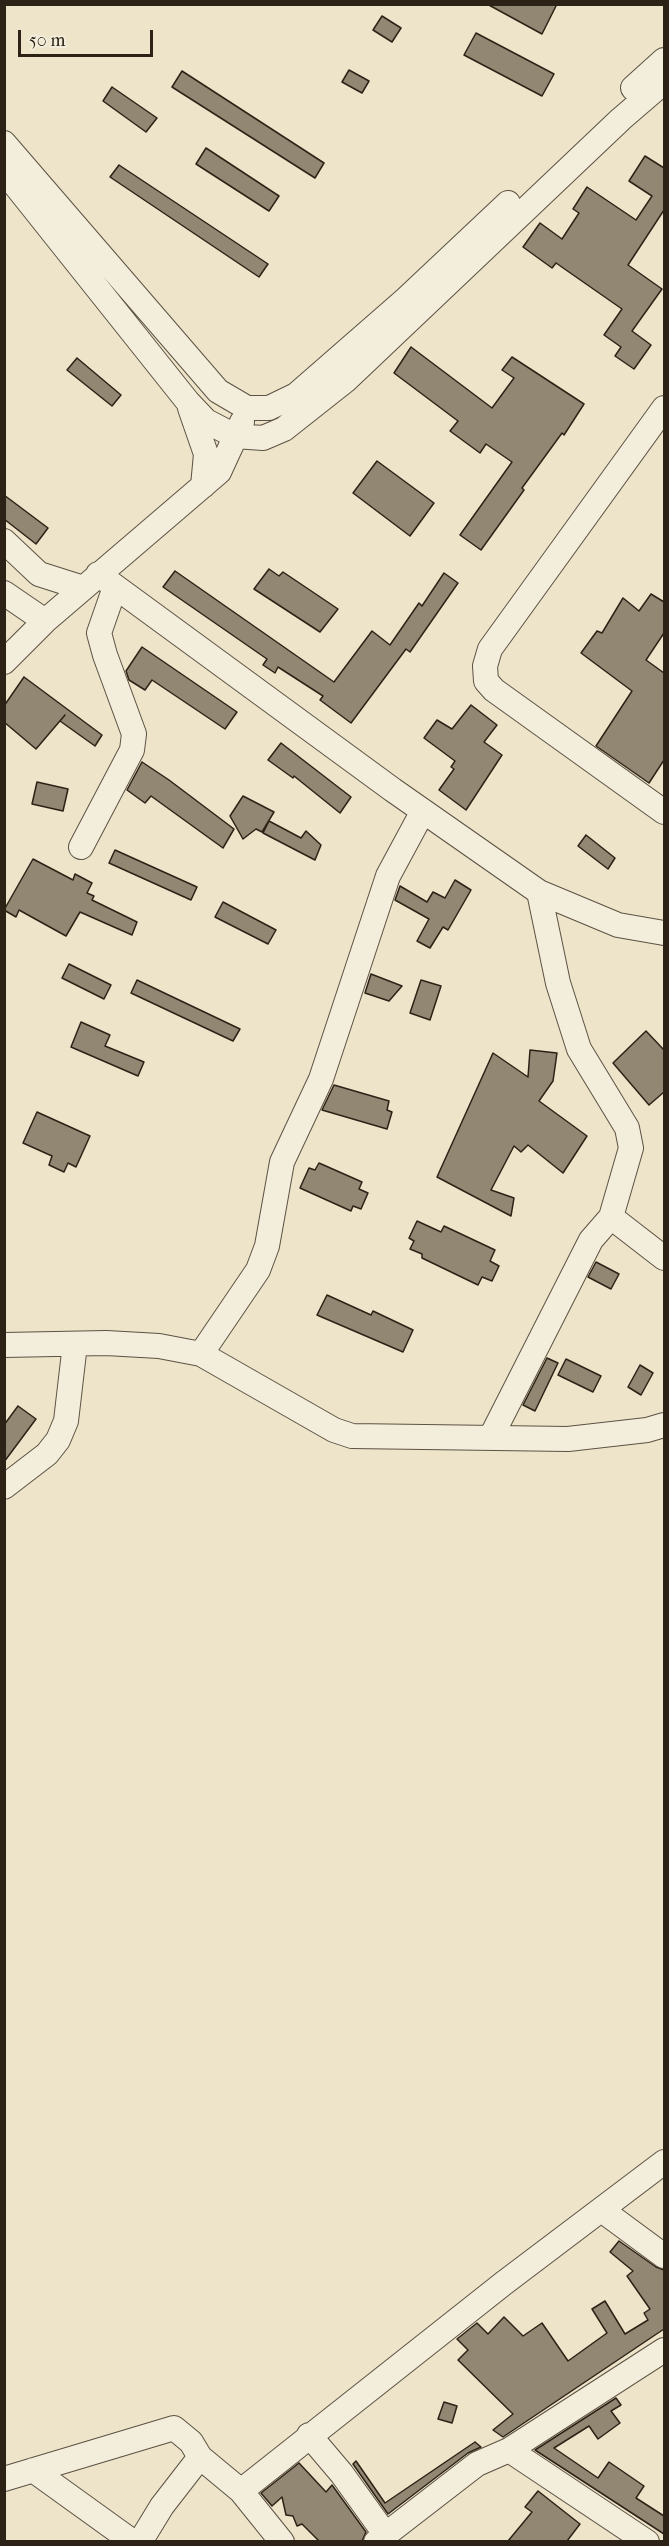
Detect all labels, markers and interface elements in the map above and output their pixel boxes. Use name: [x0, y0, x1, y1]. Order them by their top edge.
scale bar: [21, 18, 156, 56]
text: 50 m: [29, 30, 65, 51]

